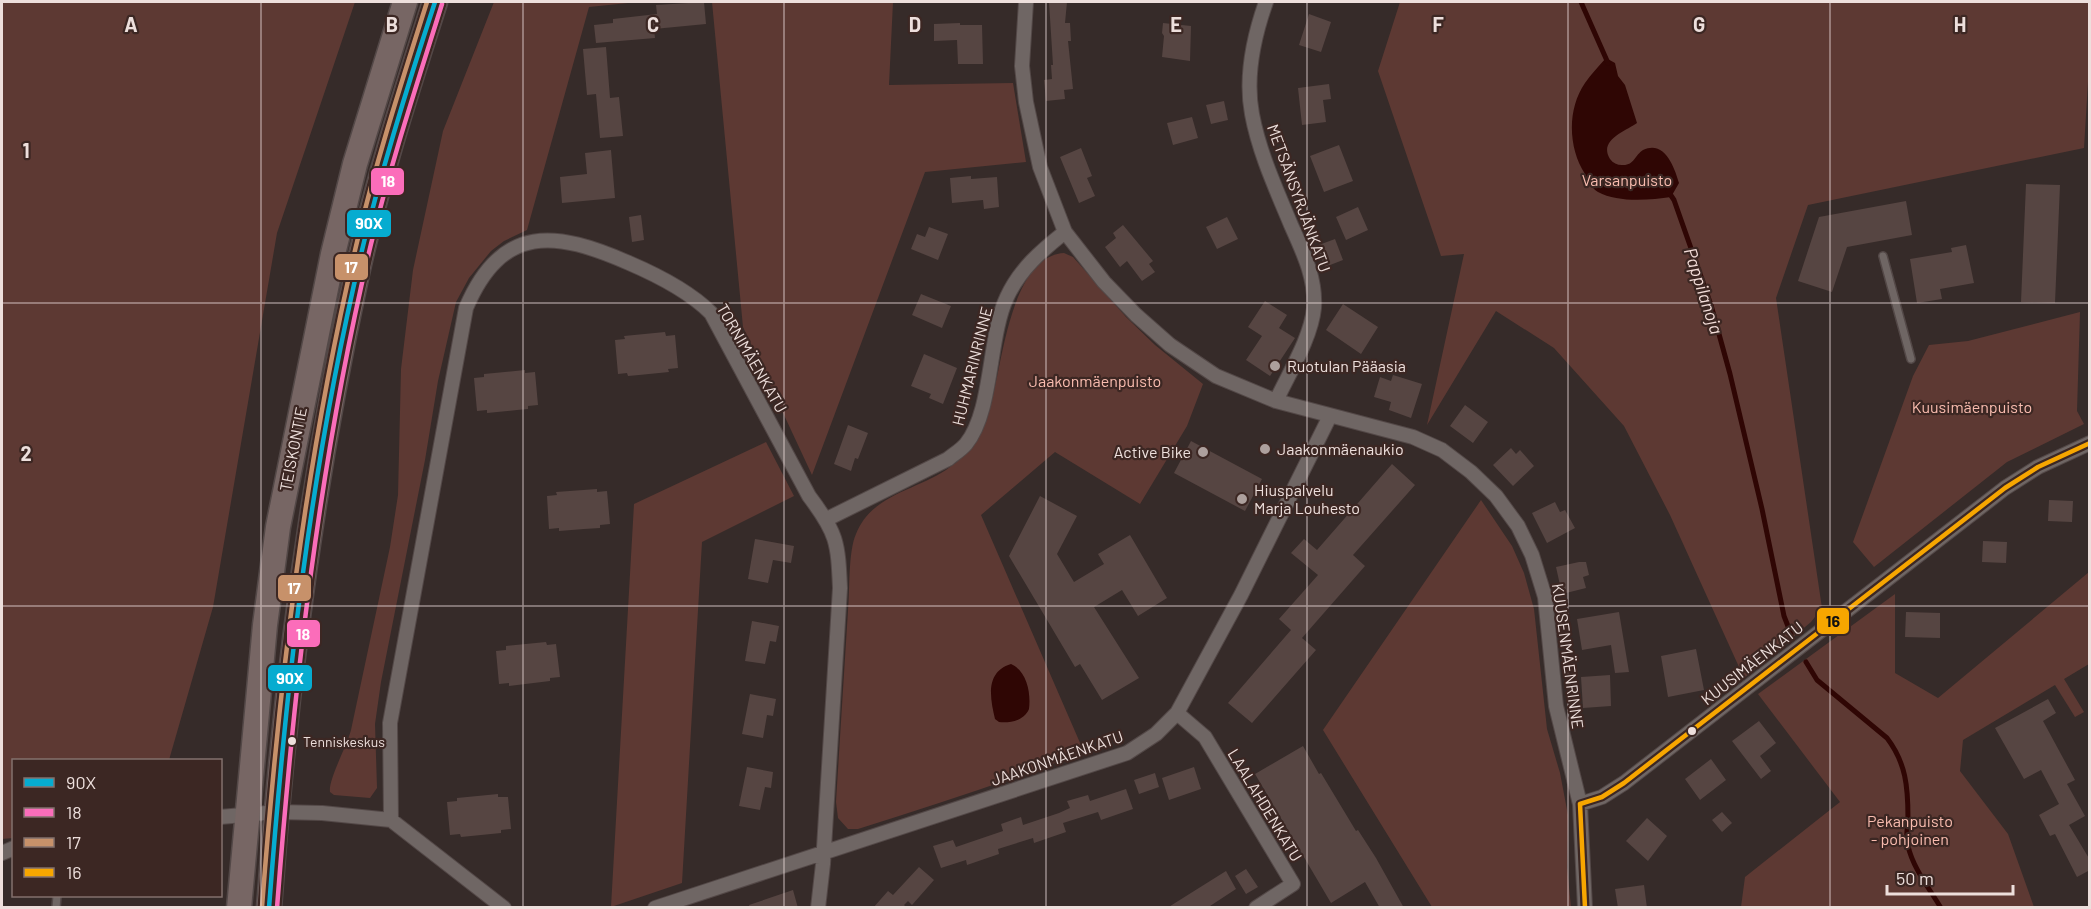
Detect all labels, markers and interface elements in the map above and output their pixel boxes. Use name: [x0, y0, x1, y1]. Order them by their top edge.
text: A: [124, 12, 138, 36]
text: B: [386, 12, 398, 36]
text: C: [647, 12, 659, 36]
text: D: [909, 12, 921, 36]
text: E: [1170, 12, 1182, 36]
text: F: [1432, 12, 1444, 36]
text: G: [1693, 12, 1705, 36]
text: H: [1954, 12, 1966, 36]
street label: METSÄNSYRJÄNKATU: [1264, 121, 1335, 274]
text: 1: [22, 138, 30, 162]
line badge: 18: [370, 167, 405, 196]
park label: Varsanpuisto: [1582, 170, 1672, 189]
text: 18: [381, 171, 395, 190]
line badge: 90X: [346, 209, 392, 238]
text: 90X: [355, 213, 383, 232]
water label: Pappilanoja: [1680, 245, 1728, 337]
line badge: 17: [334, 253, 369, 281]
text: 17: [344, 257, 358, 276]
street label: TORNIMÄENKATU: [713, 300, 791, 416]
street label: HUHMARINRINNE: [948, 304, 995, 427]
place label: Ruotulan Pääasia: [1287, 356, 1406, 375]
marker: Ruotulan Pääasia: [1268, 359, 1282, 373]
park label: Jaakonmäenpuisto: [1029, 371, 1161, 390]
park label: Kuusimäenpuisto: [1912, 397, 2032, 416]
street label: TEISKONTIE: [275, 405, 310, 493]
place label: Jaakonmäenaukio: [1277, 439, 1404, 458]
text: 2: [20, 441, 32, 465]
place label: Active Bike: [1114, 442, 1191, 461]
marker: Jaakonmäenaukio: [1258, 442, 1272, 456]
marker: Active Bike: [1196, 445, 1210, 459]
place label: Hiuspalvelu Marja Louhesto: [1254, 480, 1360, 517]
marker: Hiuspalvelu Marja Louhesto: [1235, 492, 1249, 506]
line badge: 17: [277, 574, 312, 602]
text: 17: [287, 578, 301, 597]
street label: KUUSENMÄENRINNE: [1549, 582, 1588, 730]
line badge: 16: [1816, 607, 1850, 635]
text: 16: [1826, 611, 1841, 630]
street label: KUUSIMÄENKATU: [1697, 617, 1806, 708]
line badge: 18: [286, 619, 321, 648]
text: 18: [296, 624, 310, 643]
line badge: 90X: [267, 664, 313, 692]
text: 90X: [276, 668, 304, 687]
unlabelled marker: [1686, 725, 1698, 737]
street label: JAAKONMÄENKATU: [988, 726, 1126, 789]
place label: Tenniskeskus: [303, 733, 385, 750]
marker: Tenniskeskus: [286, 735, 298, 747]
street label: LAALAHDENKATU: [1224, 745, 1306, 864]
legend: [12, 759, 222, 897]
text: 90X: [66, 771, 96, 793]
text: 18: [66, 801, 82, 823]
park label: Pekanpuisto - pohjoinen: [1867, 811, 1953, 848]
text: 17: [66, 831, 81, 853]
scale bar: [1887, 858, 2013, 896]
text: 16: [66, 861, 82, 883]
text: 50 m: [1896, 867, 1934, 889]

